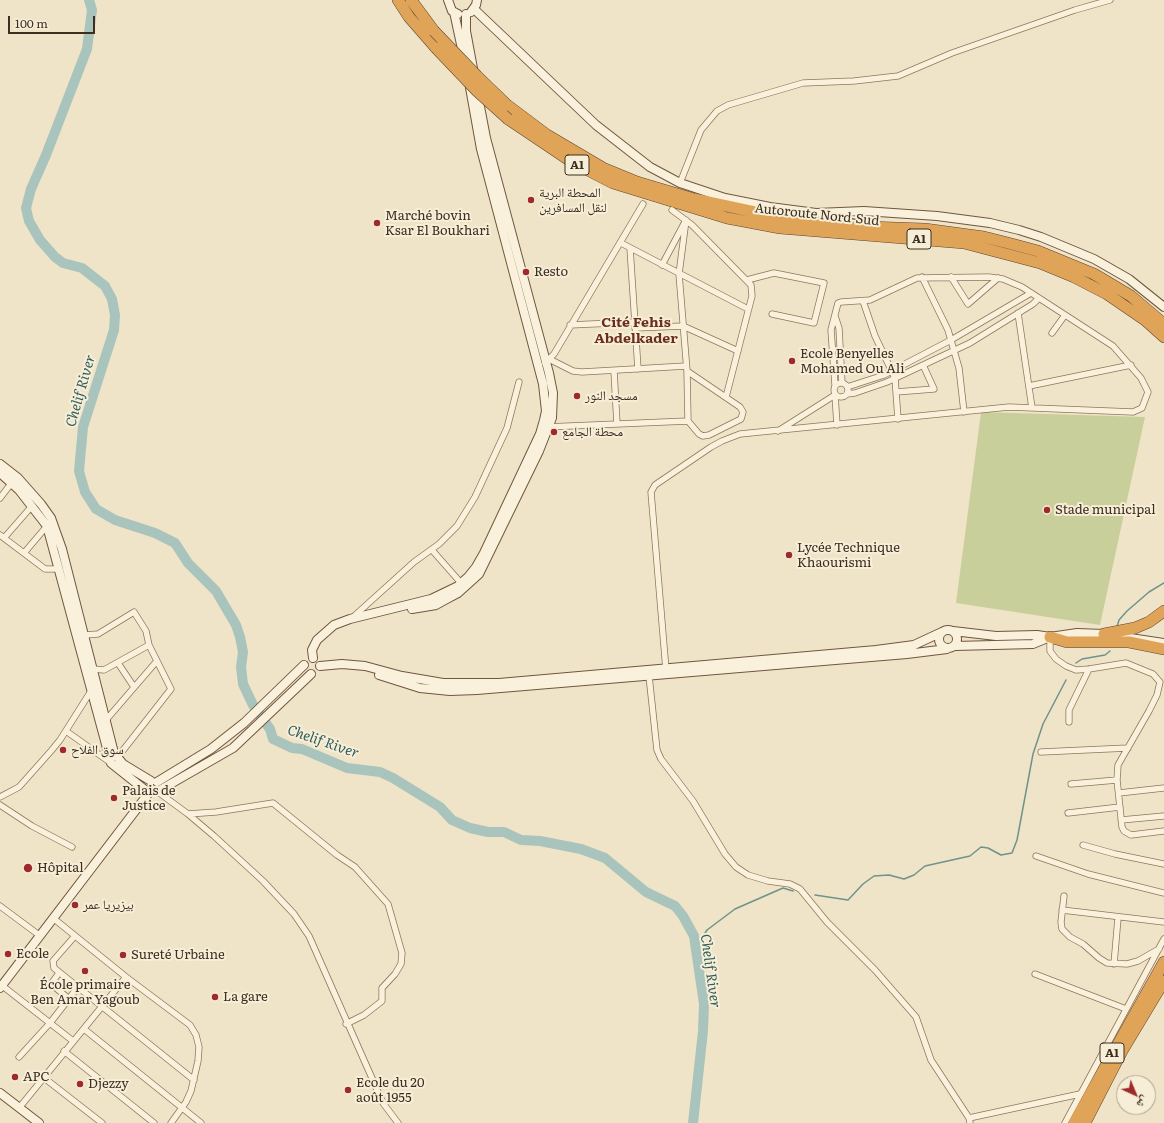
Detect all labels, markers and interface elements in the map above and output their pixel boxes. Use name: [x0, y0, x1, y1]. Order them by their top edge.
scale bar: [10, 8, 97, 34]
text: 100 m: [15, 14, 48, 32]
road number: A1: [565, 155, 589, 175]
place label: المحطة البرية لنقل المسافرين: [539, 185, 607, 216]
marker: المحطة البرية لنقل المسافرين: [526, 195, 536, 205]
street label: Autoroute Nord-Sud: [754, 201, 880, 229]
place label: Marché bovin Ksar El Boukhari: [385, 208, 490, 239]
marker: Marché bovin Ksar El Boukhari: [372, 218, 382, 228]
road number: A1: [907, 229, 931, 249]
place label: Resto: [534, 264, 568, 280]
marker: Resto: [521, 267, 531, 277]
district label: Cité Fehis Abdelkader: [594, 315, 678, 348]
place label: Ecole Benyelles Mohamed Ou Ali: [800, 346, 904, 377]
water label: Chelif River: [63, 353, 99, 429]
marker: Ecole Benyelles Mohamed Ou Ali: [787, 356, 797, 366]
place label: مسجد النور: [585, 388, 638, 404]
marker: مسجد النور: [572, 391, 582, 401]
place label: محطة الجامع: [562, 424, 623, 440]
marker: محطة الجامع: [549, 427, 559, 437]
place label: Stade municipal: [1055, 502, 1156, 518]
marker: Stade municipal: [1042, 505, 1052, 515]
place label: Lycée Technique Khaourismi: [797, 540, 900, 571]
marker: Lycée Technique Khaourismi: [784, 550, 794, 560]
water label: Chelif River: [285, 722, 361, 762]
place label: سوق الفلاح: [71, 742, 124, 758]
marker: سوق الفلاح: [58, 745, 68, 755]
place label: Palais de Justice: [122, 783, 176, 814]
marker: Palais de Justice: [109, 793, 119, 803]
place label: Hôpital: [37, 860, 84, 876]
marker: Hôpital: [22, 862, 34, 874]
place label: بيزيريا عمر: [83, 897, 134, 913]
marker: بيزيريا عمر: [70, 900, 80, 910]
water label: Chelif River: [697, 933, 723, 1009]
place label: Ecole: [16, 946, 49, 962]
place label: Sureté Urbaine: [131, 947, 225, 963]
marker: Ecole: [3, 949, 13, 959]
marker: Sureté Urbaine: [118, 950, 128, 960]
marker: École primaire Ben Amar Yagoub: [80, 966, 90, 976]
place label: École primaire Ben Amar Yagoub: [30, 977, 140, 1008]
place label: La gare: [223, 989, 268, 1005]
marker: La gare: [210, 992, 220, 1002]
road number: A1: [1100, 1043, 1124, 1063]
place label: APC: [23, 1069, 49, 1085]
marker: APC: [10, 1072, 20, 1082]
place label: Ecole du 20 août 1955: [356, 1075, 424, 1106]
north arrow: [1116, 1075, 1156, 1115]
place label: Djezzy: [88, 1076, 129, 1092]
marker: Djezzy: [75, 1079, 85, 1089]
marker: Ecole du 20 août 1955: [343, 1085, 353, 1095]
text: ش: [1134, 1093, 1153, 1113]

